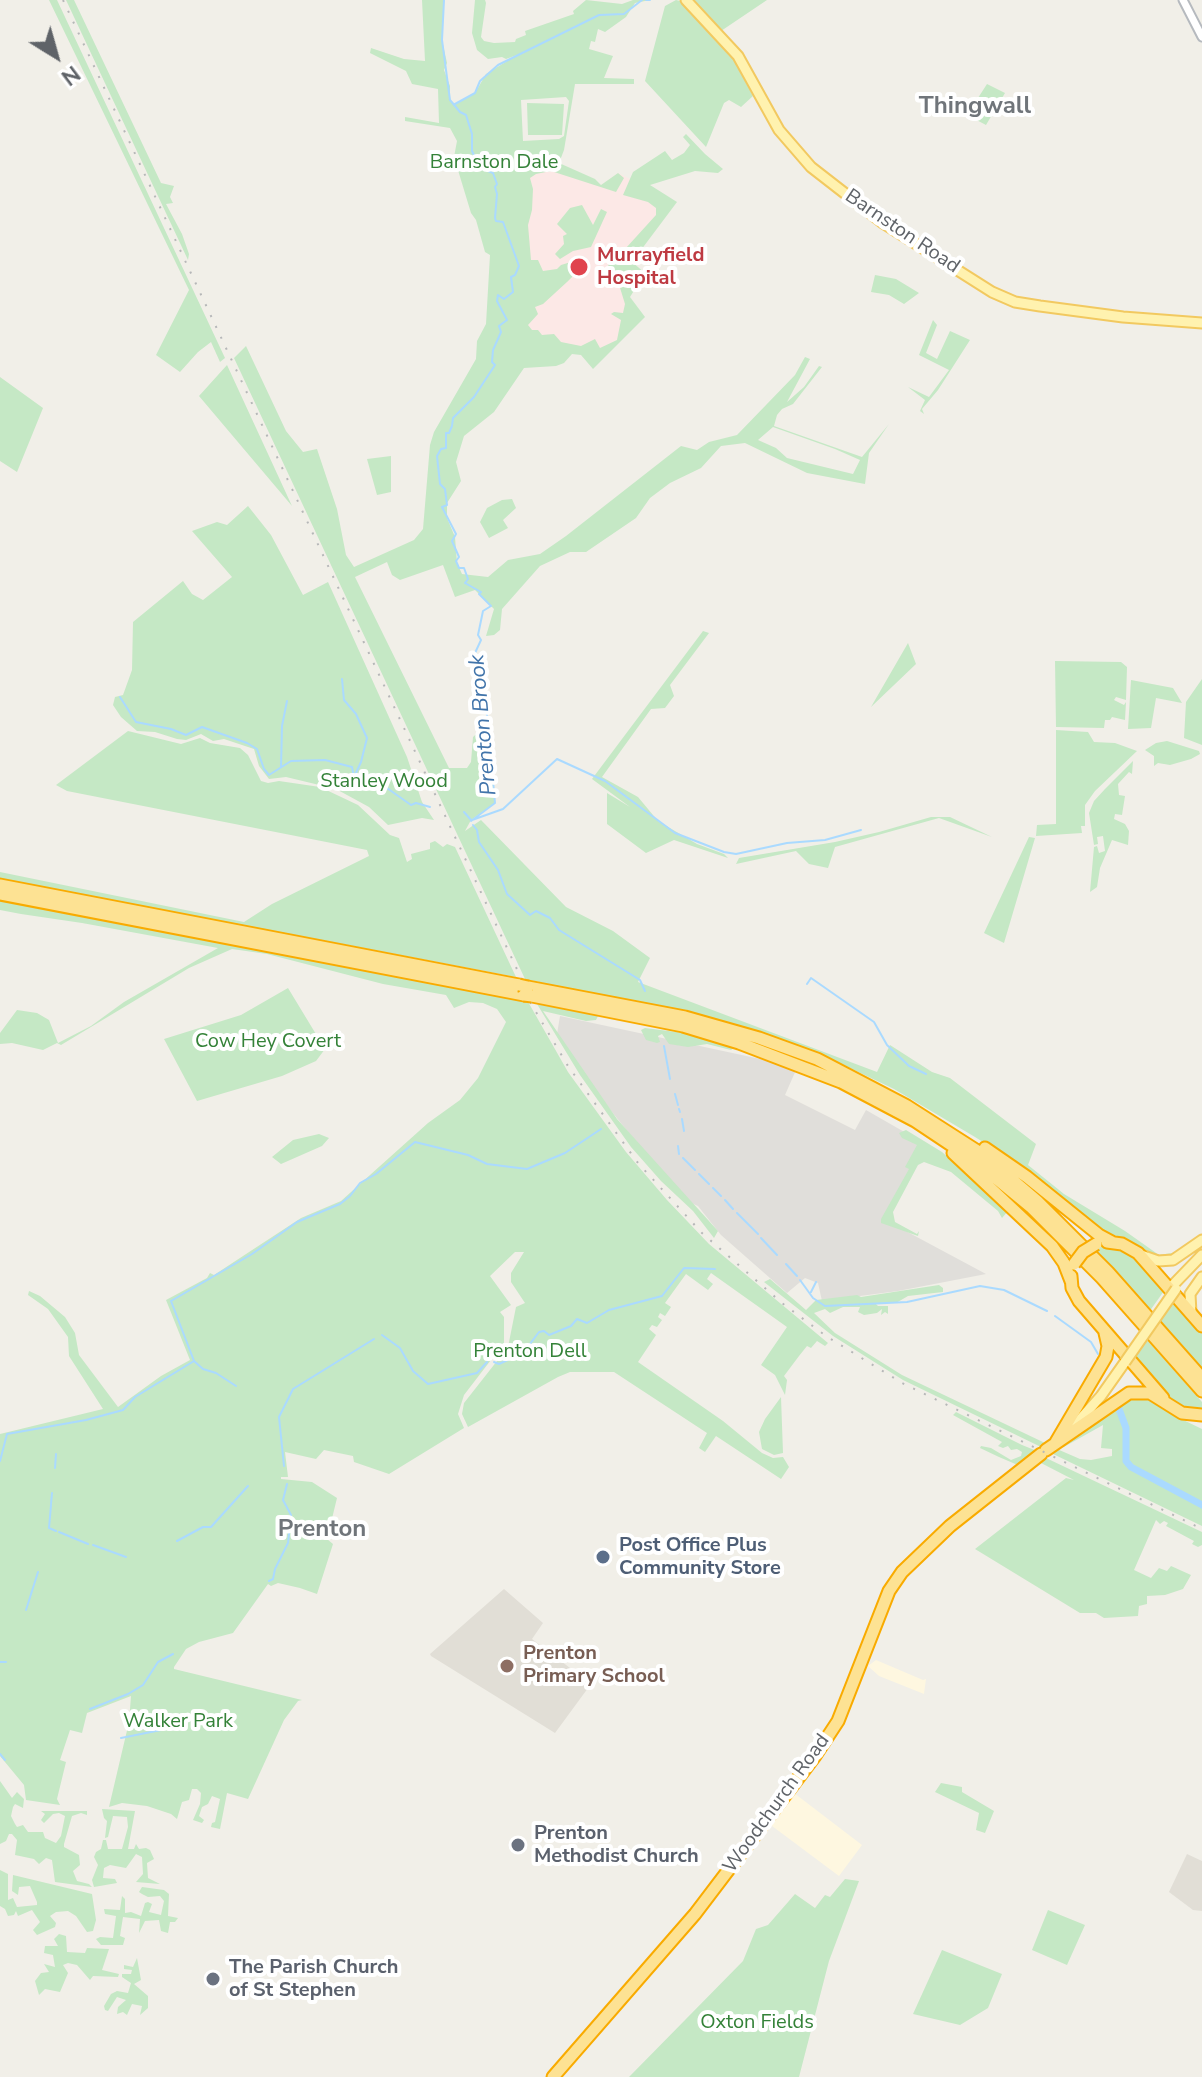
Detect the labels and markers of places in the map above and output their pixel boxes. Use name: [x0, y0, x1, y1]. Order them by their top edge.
place label: Murrayfield Hospital: [597, 244, 704, 291]
marker: Murrayfield Hospital: [568, 256, 590, 278]
place label: Post Office Plus Community Store: [619, 1534, 781, 1581]
marker: Post Office Plus Community Store: [594, 1548, 612, 1566]
place label: Prenton Primary School: [523, 1642, 665, 1689]
marker: Prenton Primary School: [498, 1657, 516, 1675]
place label: Prenton Methodist Church: [534, 1822, 699, 1869]
marker: Prenton Methodist Church: [509, 1836, 527, 1854]
place label: The Parish Church of St Stephen: [229, 1956, 398, 2003]
marker: The Parish Church of St Stephen: [204, 1970, 222, 1988]

